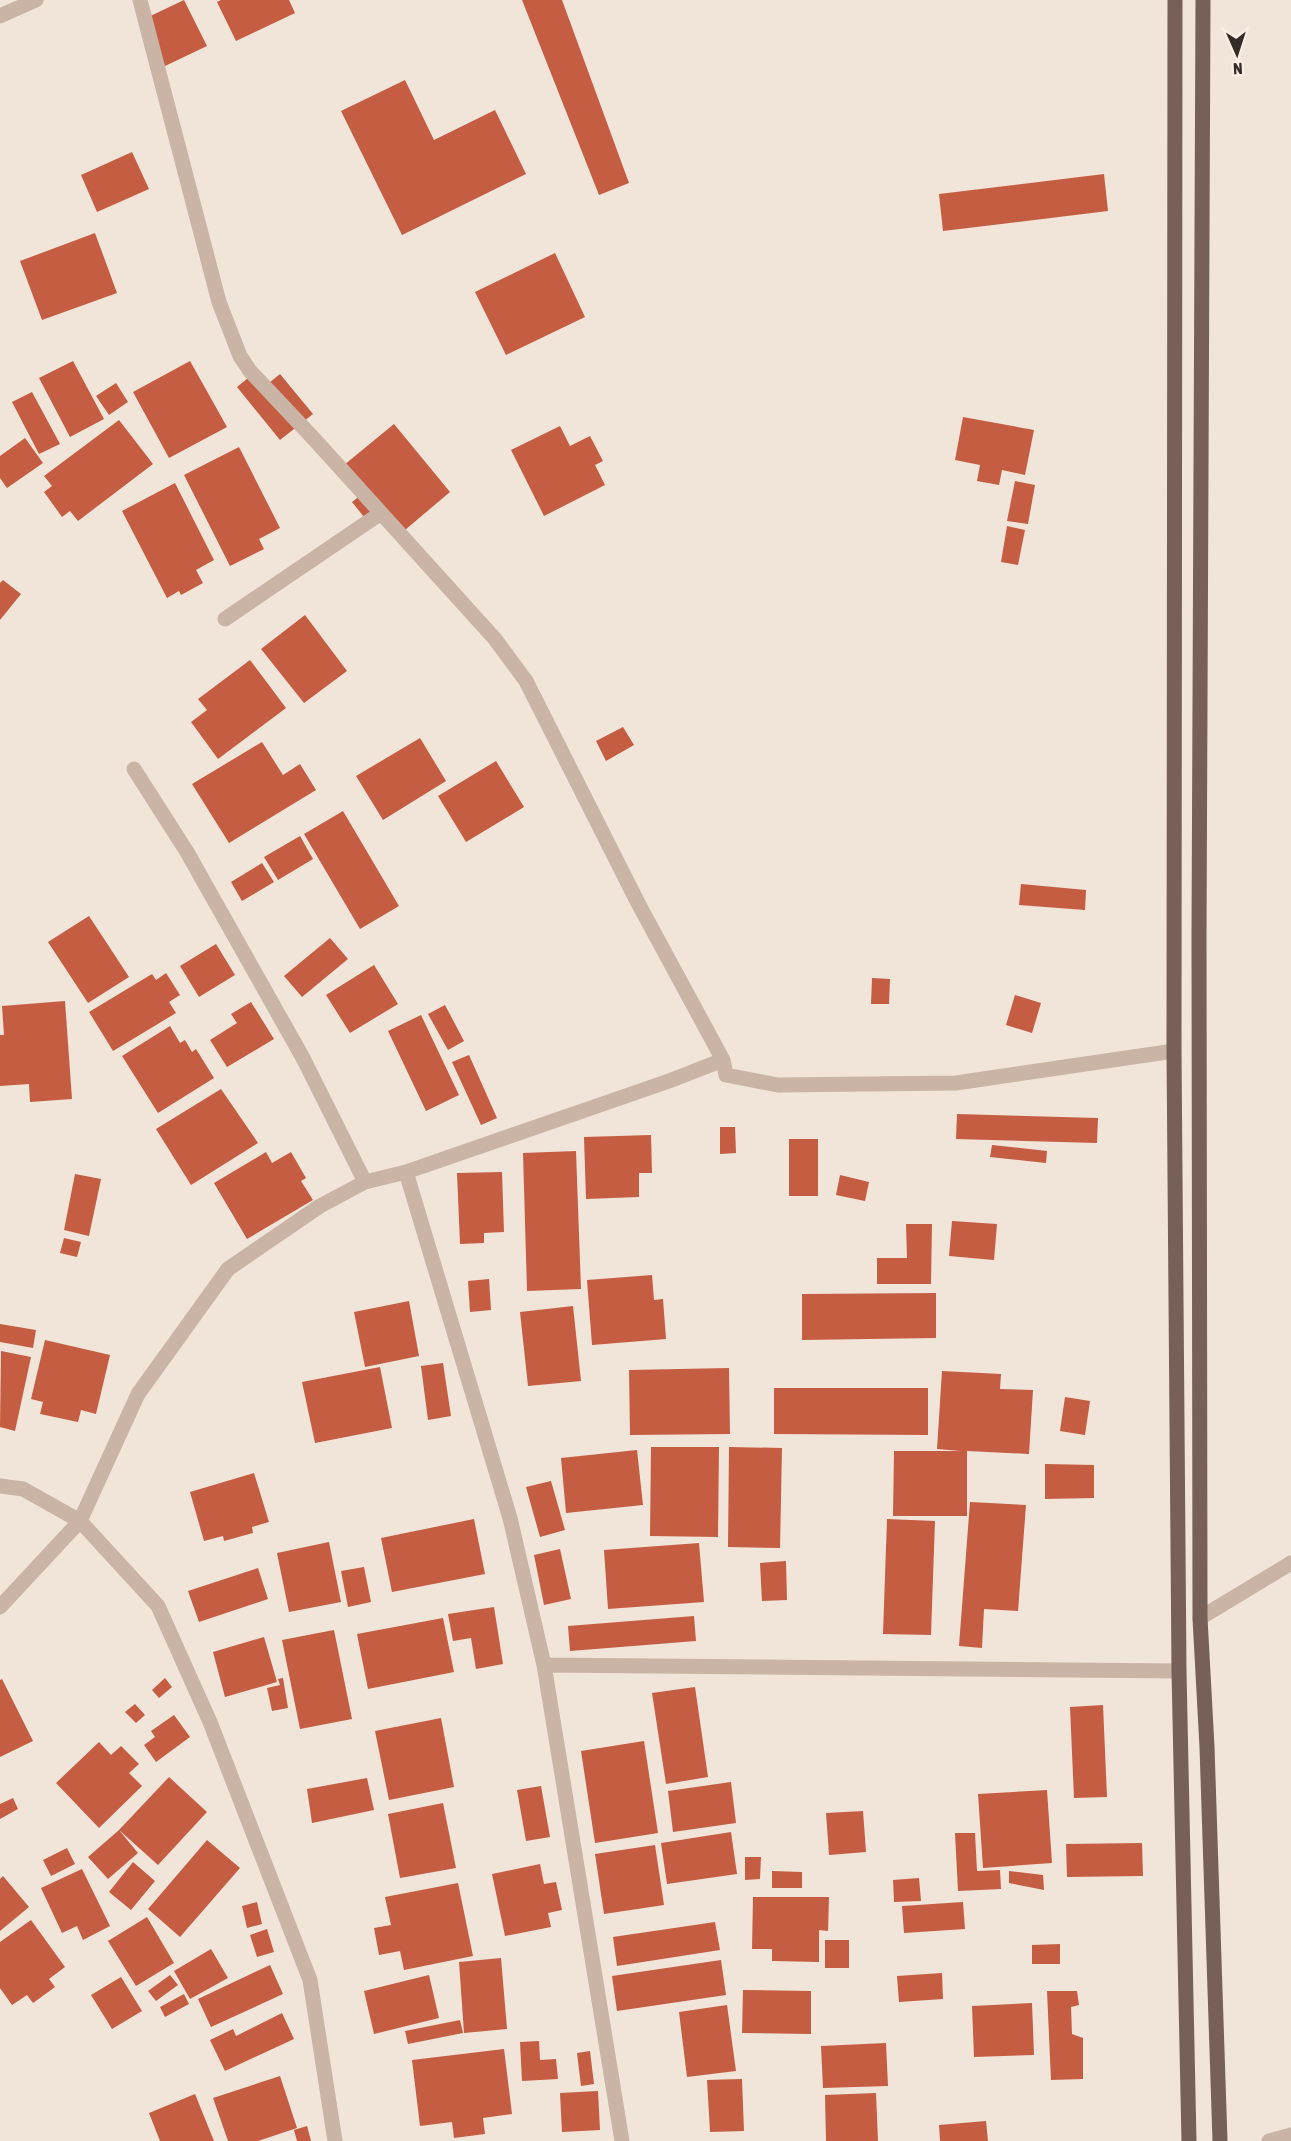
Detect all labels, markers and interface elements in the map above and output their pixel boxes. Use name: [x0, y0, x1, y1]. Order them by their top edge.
north arrow: [1207, 24, 1267, 84]
text: N: [1233, 60, 1243, 78]

